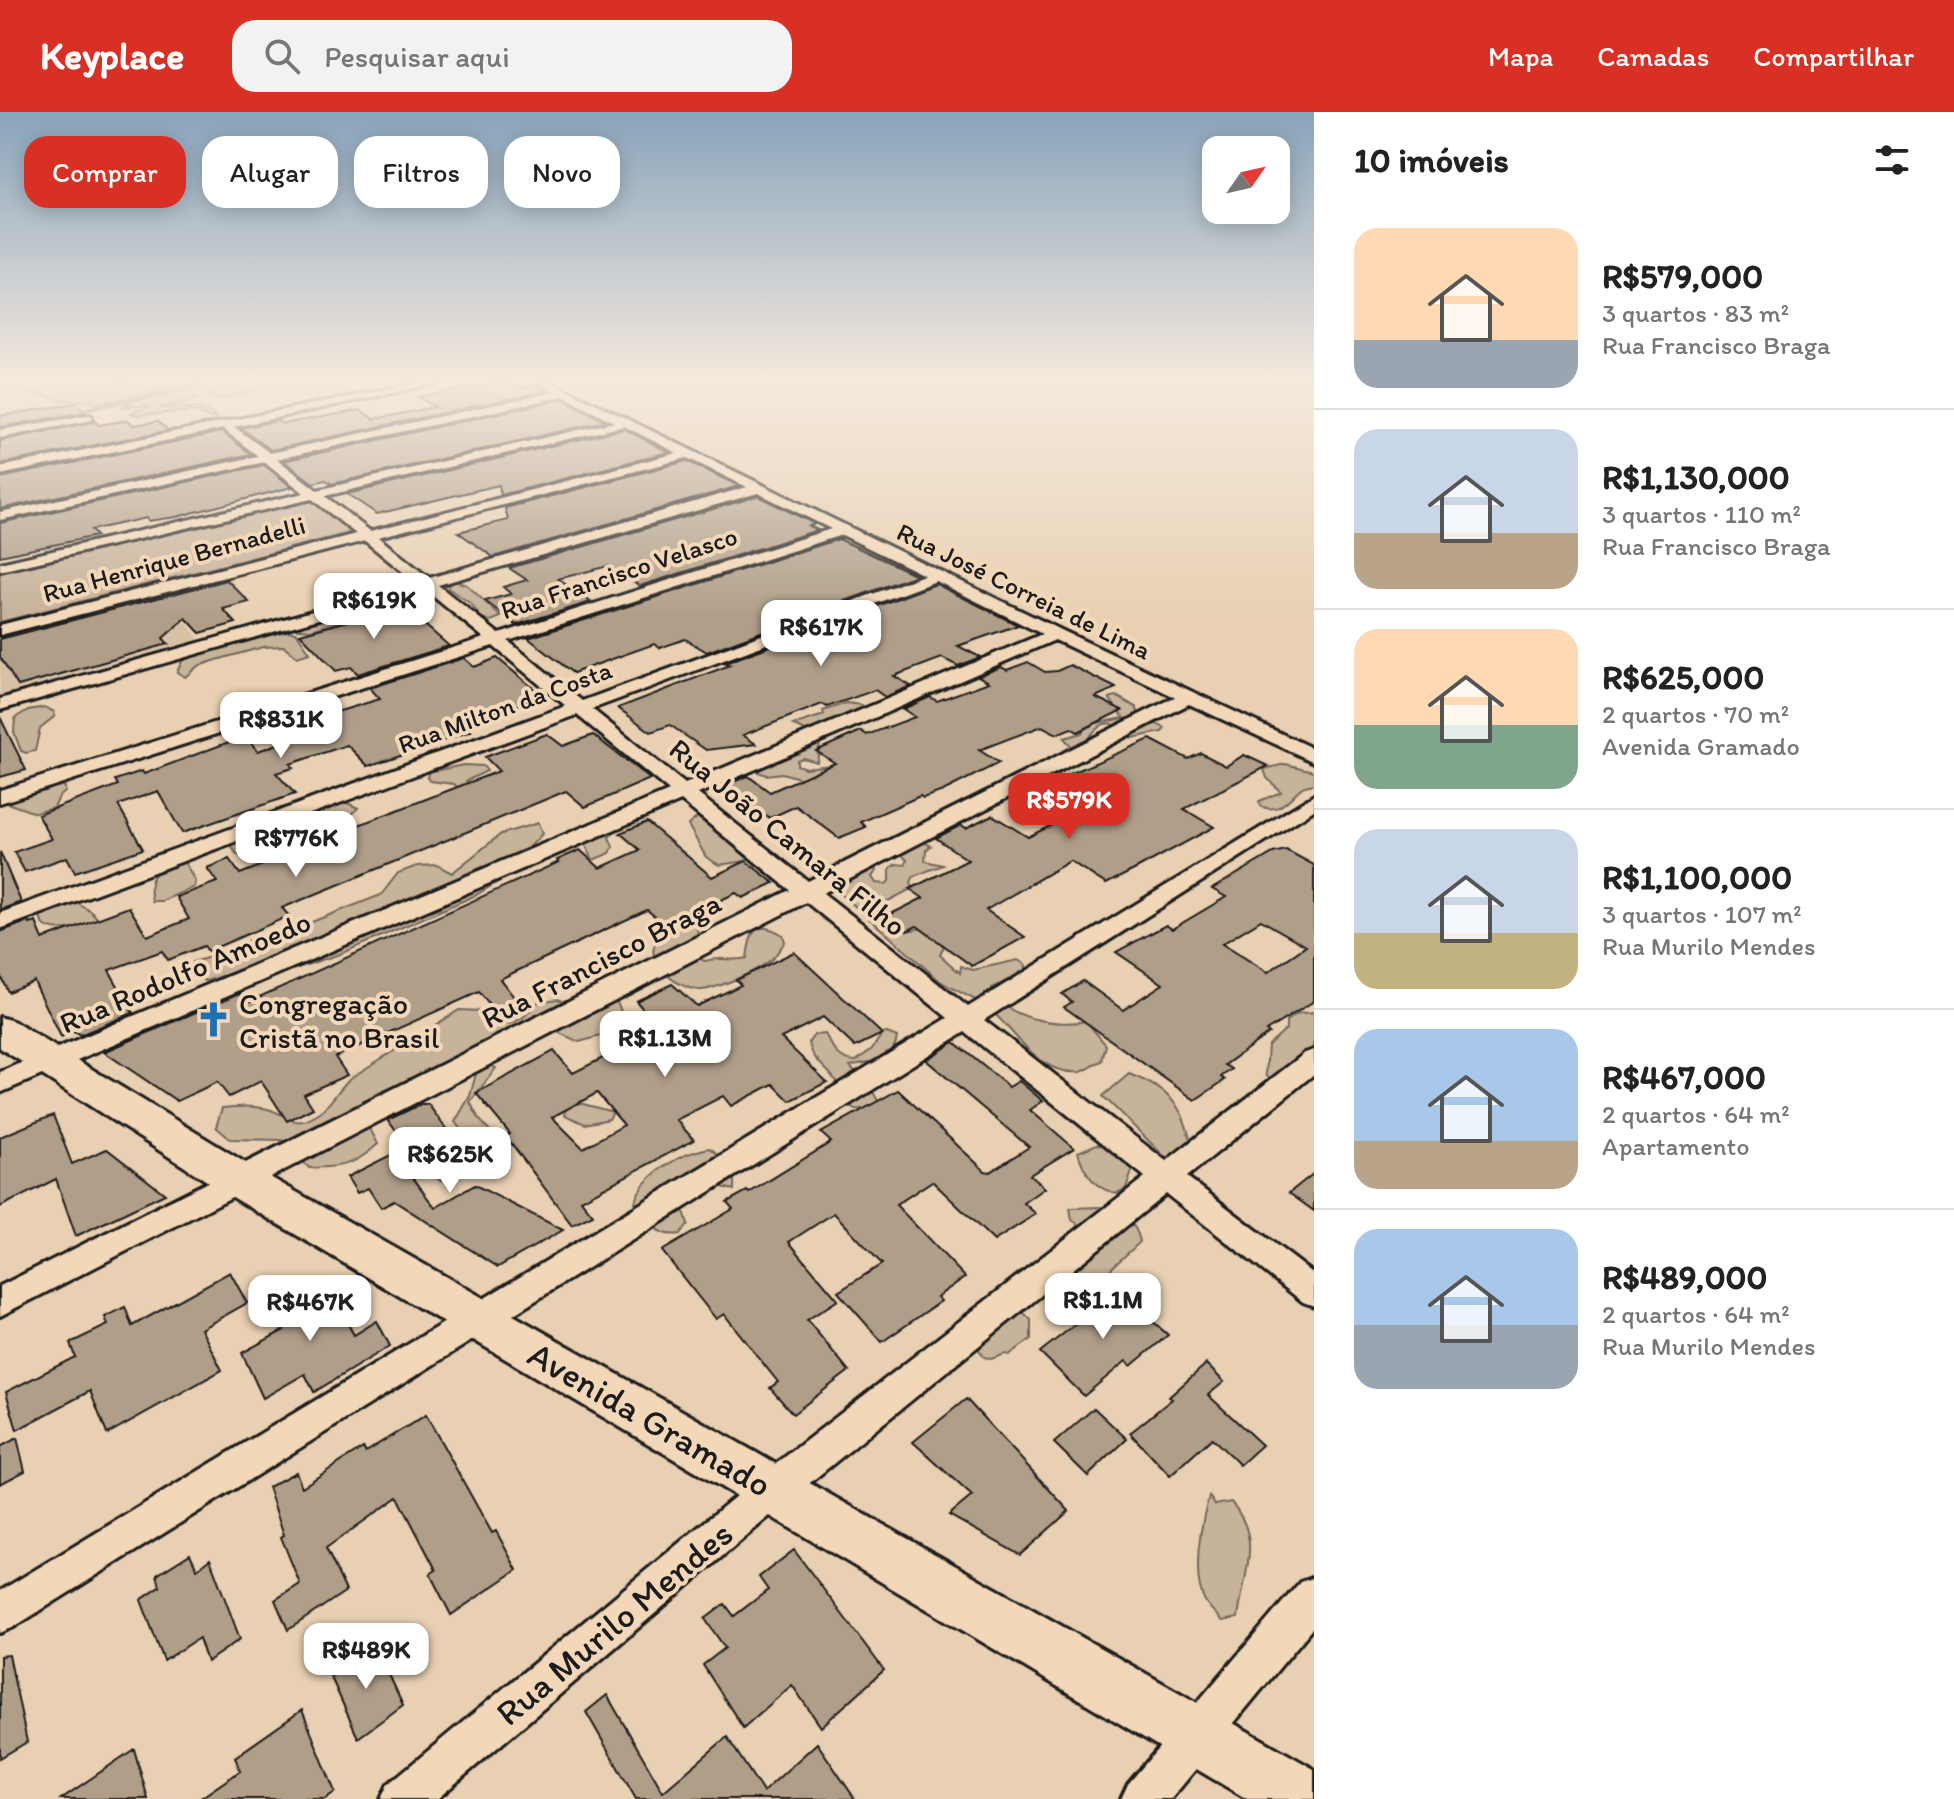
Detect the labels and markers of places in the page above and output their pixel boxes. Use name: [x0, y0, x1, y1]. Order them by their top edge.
pin: R$619K: [309, 573, 439, 641]
pin: R$617K: [756, 600, 886, 668]
pin: R$831K: [216, 692, 346, 760]
pin: R$579K: [1004, 773, 1134, 841]
pin: R$776K: [231, 811, 361, 879]
place label: Congregação Cristã no Brasil: [239, 985, 440, 1056]
church icon: Congregação Cristã no Brasil: [194, 1001, 232, 1039]
pin: R$1.13M: [591, 1011, 739, 1079]
pin: R$625K: [385, 1127, 515, 1195]
pin: R$1.1M: [1038, 1273, 1168, 1341]
pin: R$467K: [245, 1275, 375, 1343]
pin: R$489K: [301, 1623, 431, 1691]

